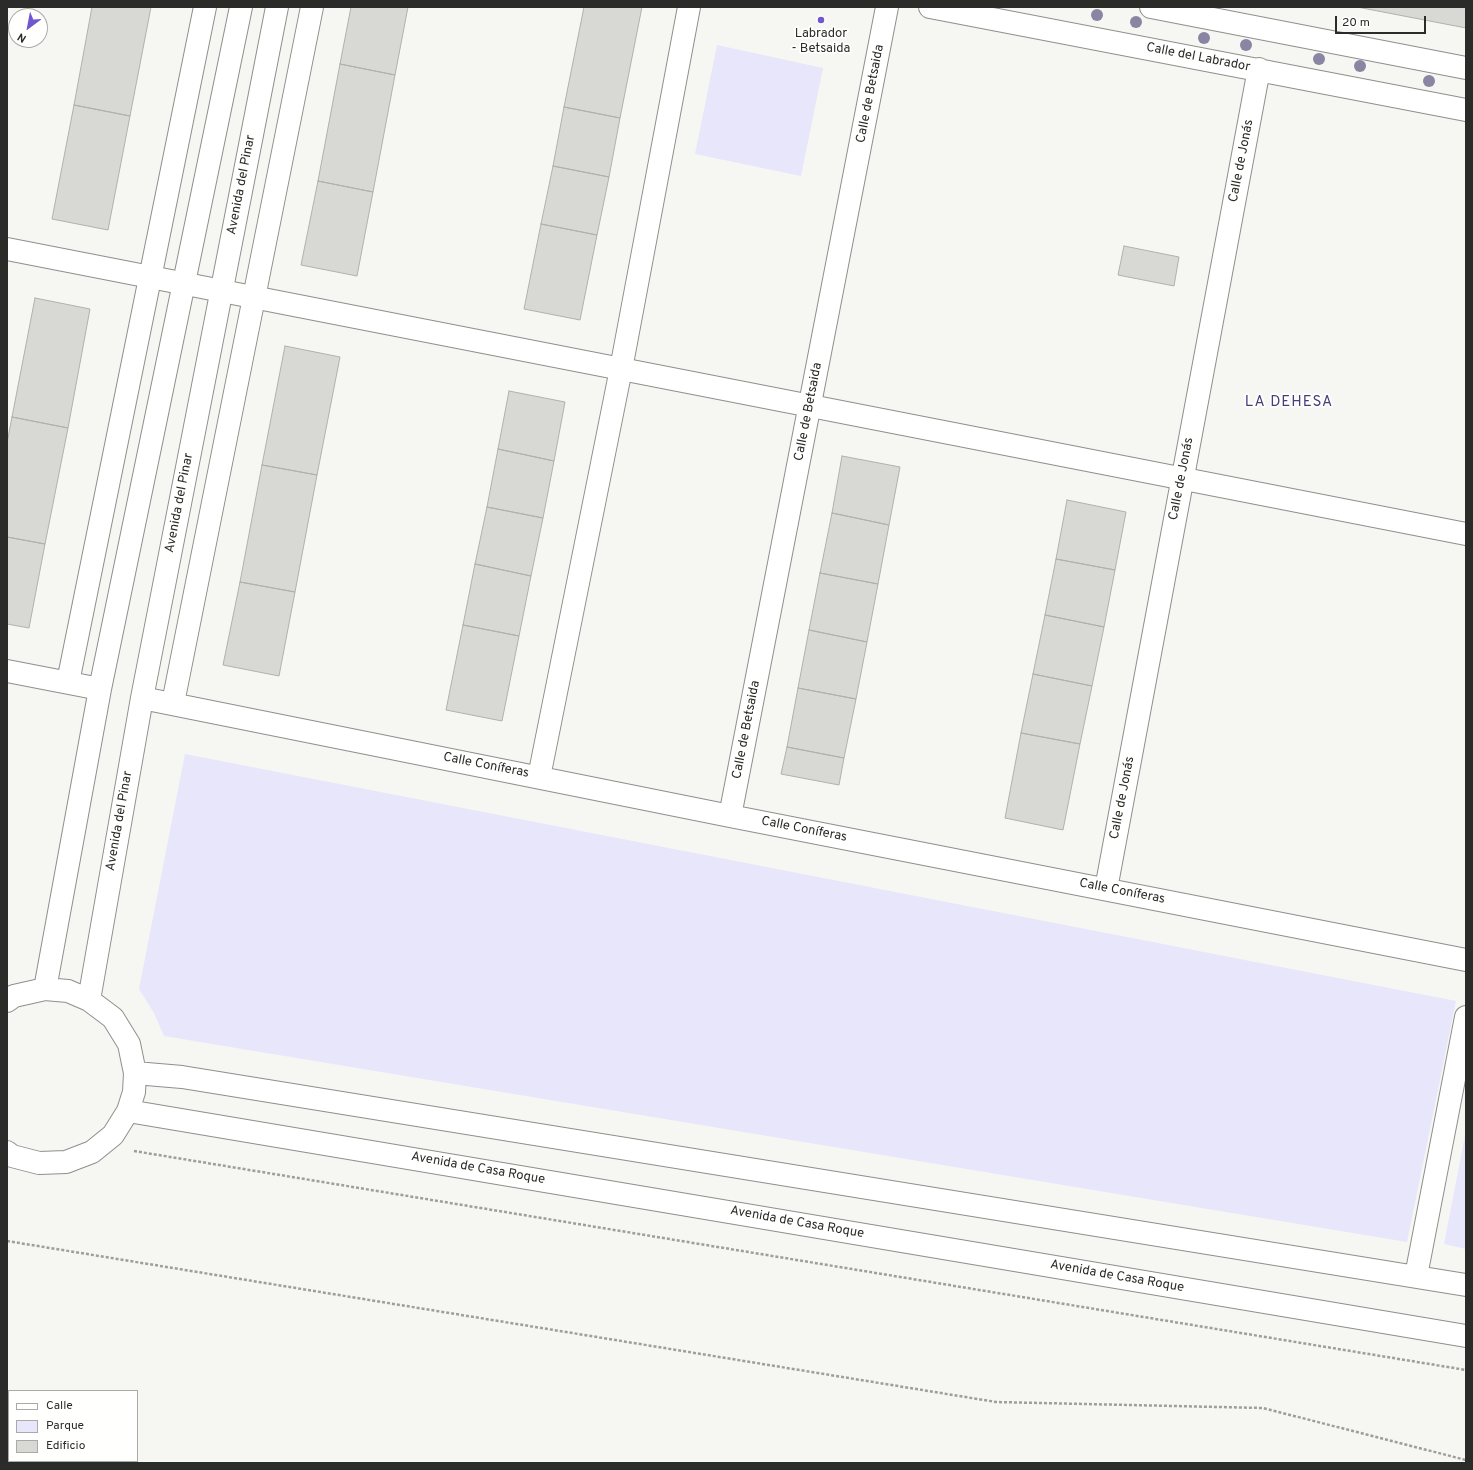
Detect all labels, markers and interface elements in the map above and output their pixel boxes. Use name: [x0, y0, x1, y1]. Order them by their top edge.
north arrow: [8, 8, 48, 48]
scale bar: [1337, 8, 1428, 34]
marker: Labrador - Betsaida: [816, 15, 826, 25]
text: 20 m: [1342, 15, 1370, 31]
place label: Labrador - Betsaida: [792, 26, 850, 57]
text: N: [15, 29, 29, 45]
street label: Calle del Labrador: [1145, 40, 1251, 76]
street label: Calle de Betsaida: [854, 43, 888, 145]
street label: Calle de Jonás: [1226, 118, 1258, 204]
street label: Avenida del Pinar: [225, 134, 259, 236]
street label: Calle de Betsaida: [792, 361, 826, 463]
district label: LA DEHESA: [1245, 394, 1333, 412]
street label: Calle de Jonás: [1166, 436, 1198, 522]
street label: Avenida del Pinar: [163, 452, 197, 554]
street label: Calle de Betsaida: [730, 679, 764, 781]
street label: Calle Coníferas: [442, 750, 530, 782]
street label: Calle de Jonás: [1107, 755, 1139, 841]
street label: Avenida del Pinar: [104, 770, 136, 872]
street label: Calle Coníferas: [760, 814, 848, 846]
street label: Calle Coníferas: [1078, 876, 1166, 908]
street label: Avenida de Casa Roque: [410, 1150, 546, 1188]
street label: Avenida de Casa Roque: [729, 1204, 865, 1242]
street label: Avenida de Casa Roque: [1049, 1258, 1185, 1296]
legend: [8, 1390, 138, 1462]
text: Calle: [46, 1398, 73, 1414]
text: Parque: [46, 1418, 84, 1434]
text: Edificio: [46, 1438, 85, 1454]

